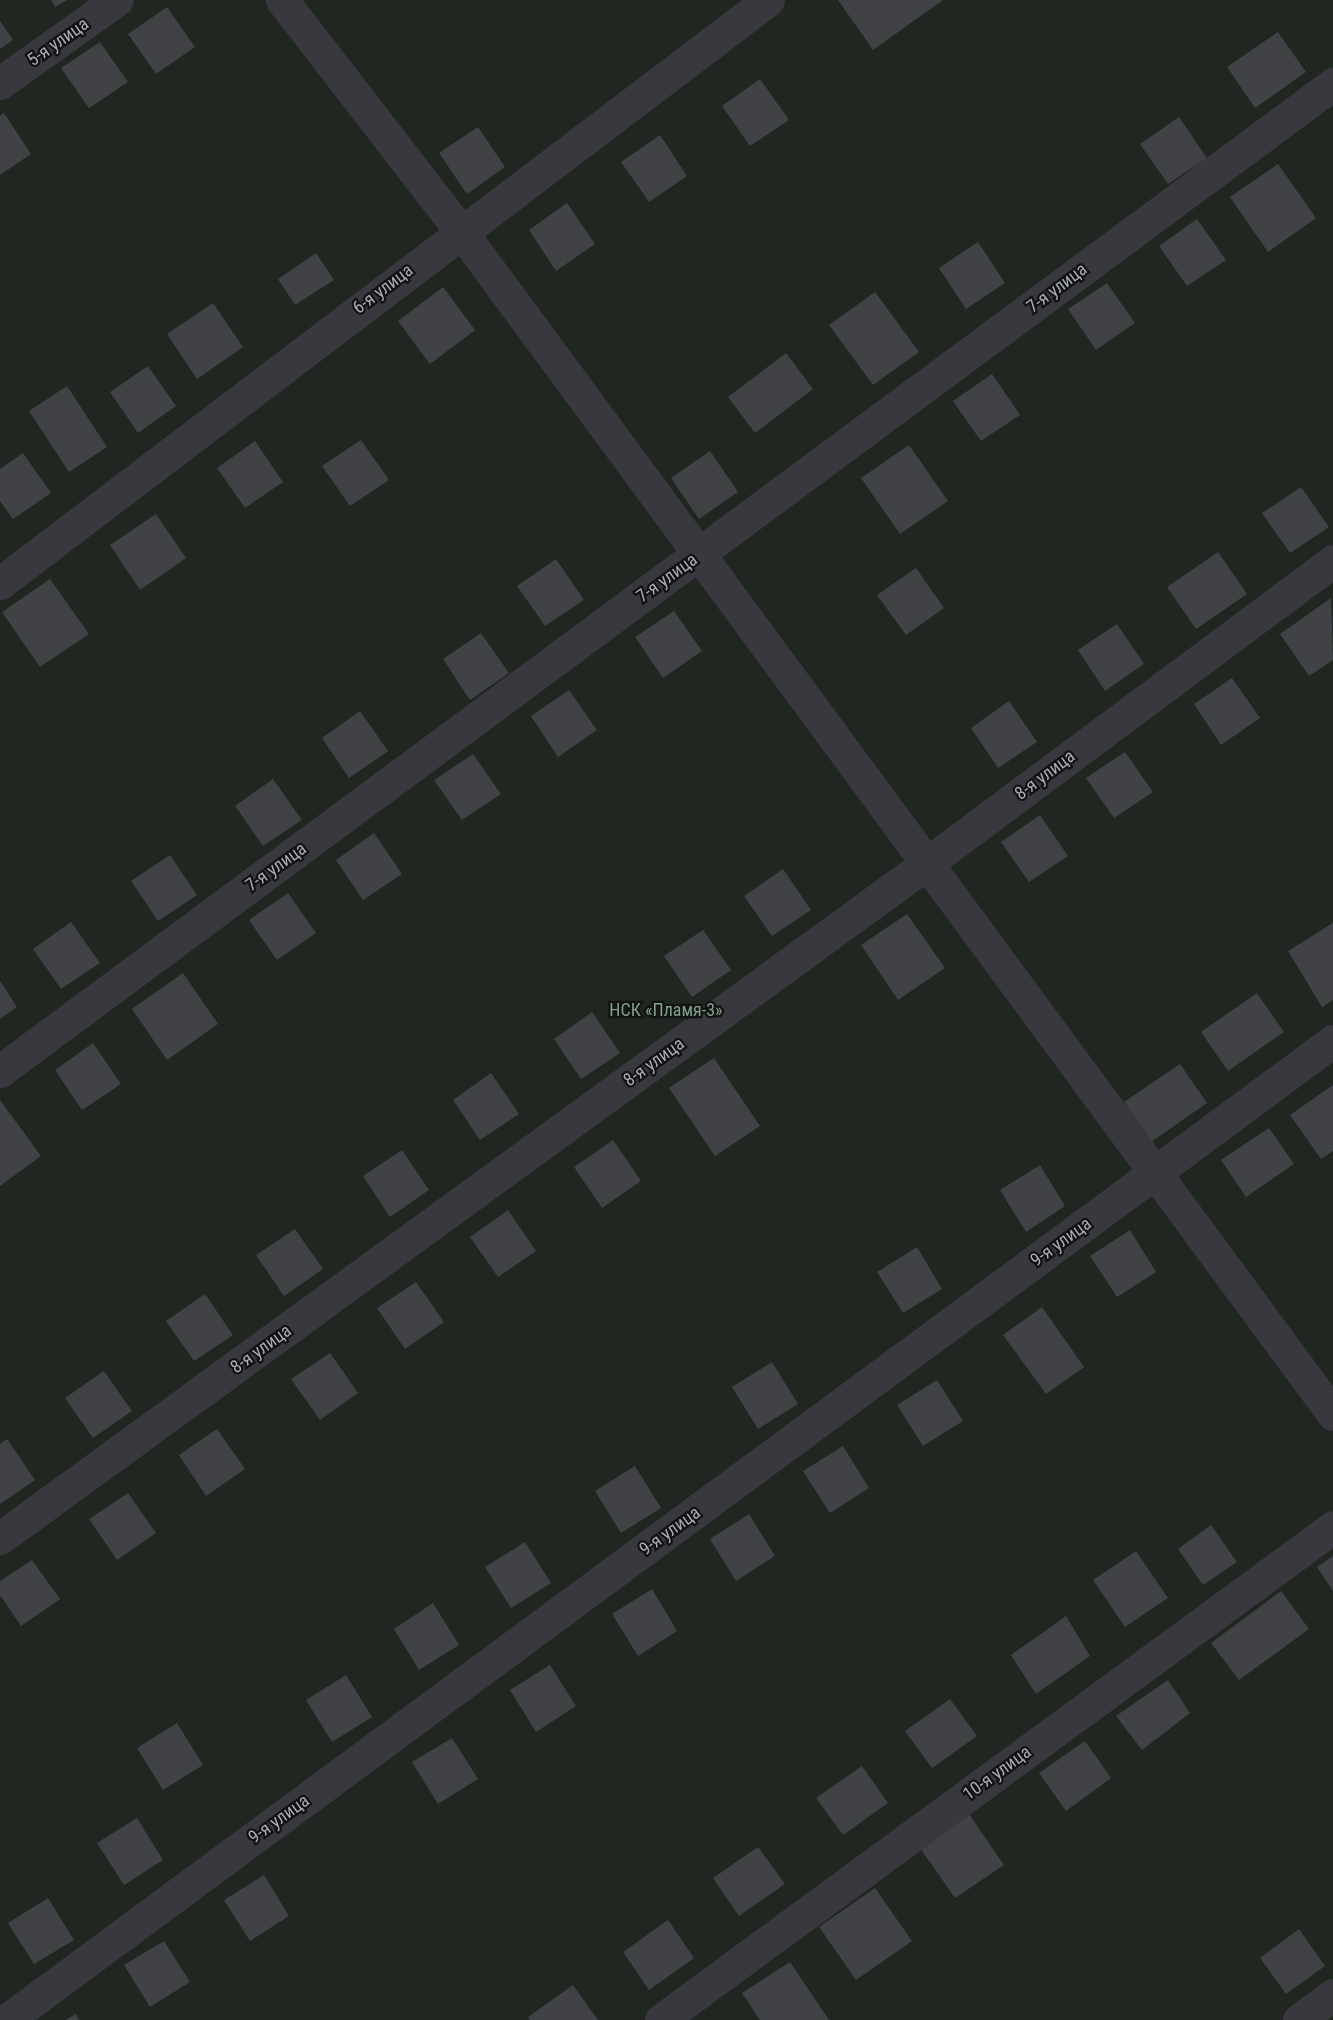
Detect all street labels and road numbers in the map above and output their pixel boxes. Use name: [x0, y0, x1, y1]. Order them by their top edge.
street label: 5-я улица: [23, 13, 93, 71]
street label: 7-я улица: [1023, 258, 1091, 318]
street label: 6-я улица: [349, 259, 417, 319]
street label: 7-я улица: [632, 549, 702, 607]
street label: 8-я улица: [1011, 745, 1079, 805]
street label: 7-я улица: [241, 838, 311, 896]
street label: 8-я улица: [619, 1033, 689, 1091]
street label: 9-я улица: [1026, 1213, 1096, 1271]
street label: 8-я улица: [226, 1320, 296, 1378]
street label: 9-я улица: [635, 1502, 705, 1560]
street label: 10-я улица: [959, 1741, 1035, 1805]
street label: 9-я улица: [244, 1790, 314, 1848]

